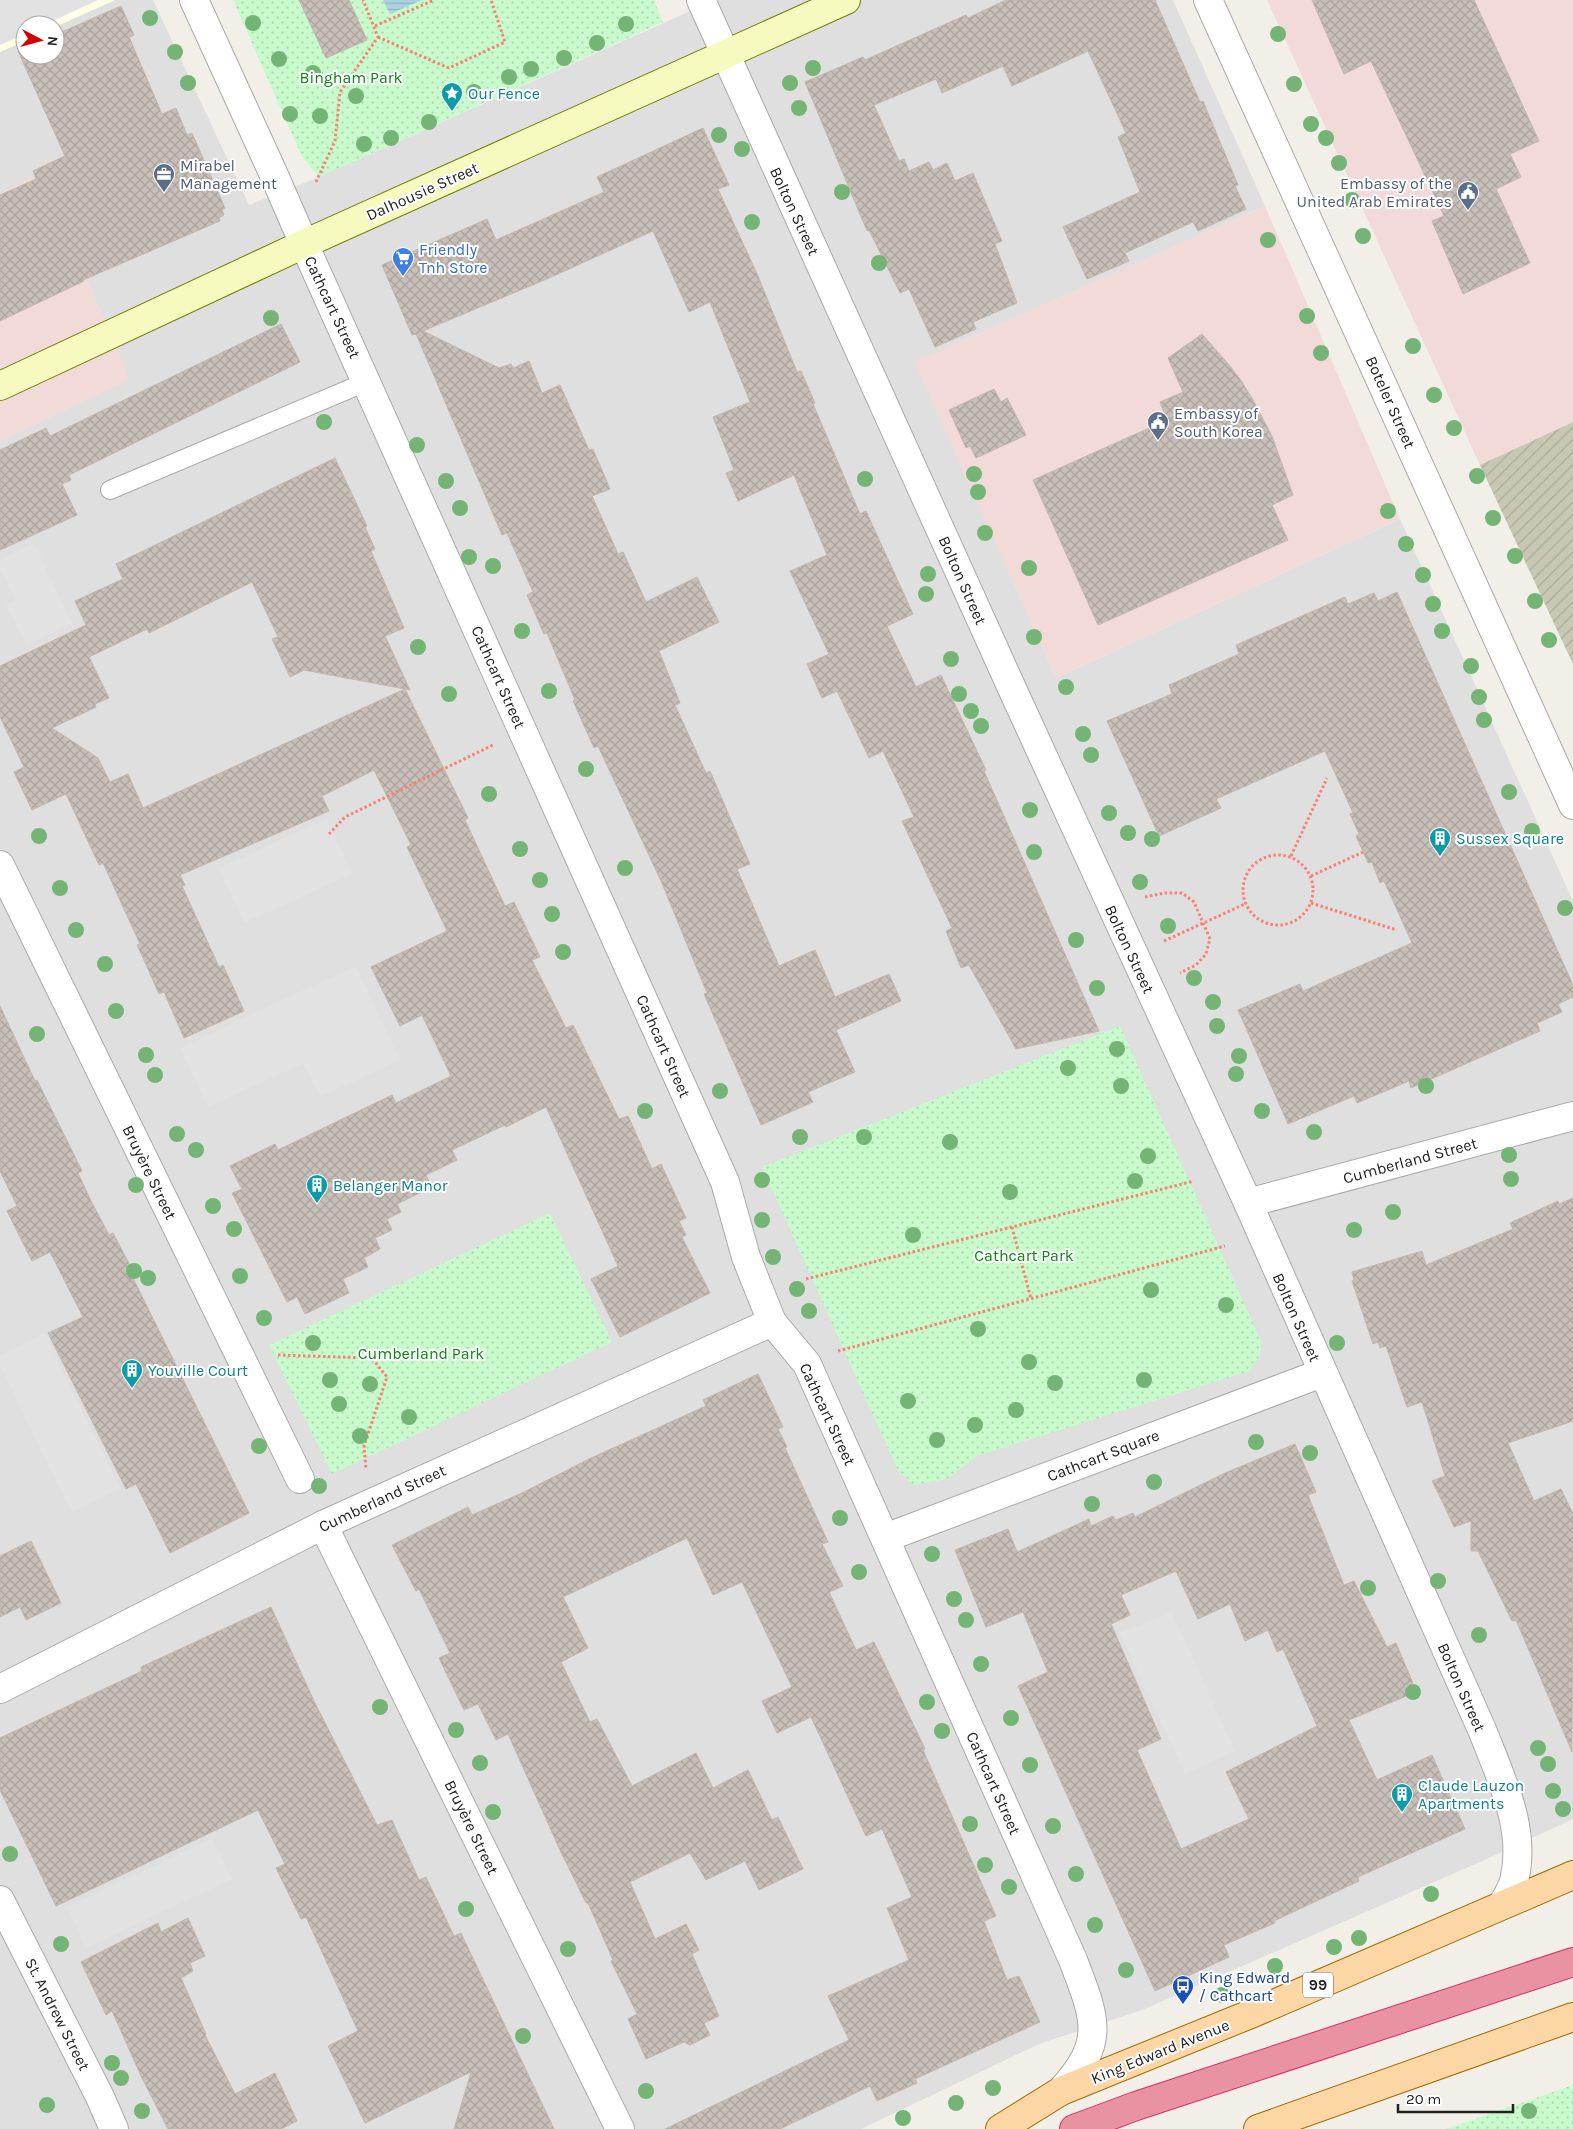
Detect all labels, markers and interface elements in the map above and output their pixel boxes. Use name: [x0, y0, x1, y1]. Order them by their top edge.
north arrow: [15, 15, 65, 65]
text: N: [43, 35, 61, 47]
park label: Bingham Park: [299, 68, 403, 87]
place icon: Our Fence: [440, 81, 464, 112]
place label: Our Fence: [468, 84, 540, 103]
place label: Mirabel Management: [180, 156, 277, 193]
street label: Dalhousie Street: [363, 158, 481, 225]
office icon: Mirabel Management: [152, 162, 176, 193]
street label: Bolton Street: [766, 164, 823, 258]
place label: Embassy of the United Arab Emirates: [1297, 174, 1452, 211]
public building icon: Embassy of the United Arab Emirates: [1456, 180, 1480, 211]
place label: Friendly Tnh Store: [419, 240, 487, 277]
supermarket icon: Friendly Tnh Store: [391, 246, 415, 277]
street label: Cathcart Street: [301, 253, 365, 361]
street label: Boteler Street: [1362, 353, 1419, 451]
place label: Embassy of South Korea: [1174, 404, 1263, 441]
public building icon: Embassy of South Korea: [1146, 410, 1170, 441]
street label: Bolton Street: [934, 533, 991, 628]
street label: Cathcart Street: [467, 623, 530, 732]
building icon: Sussex Square: [1428, 826, 1452, 857]
place label: Sussex Square: [1456, 829, 1564, 848]
street label: Bolton Street: [1101, 902, 1158, 996]
street label: Cathcart Street: [632, 992, 695, 1101]
street label: Bruyère Street: [118, 1122, 181, 1223]
street label: Cumberland Street: [1341, 1133, 1479, 1188]
building icon: Belanger Manor: [305, 1173, 329, 1204]
place label: Belanger Manor: [333, 1176, 448, 1195]
park label: Cathcart Park: [974, 1246, 1074, 1265]
street label: Bolton Street: [1268, 1270, 1325, 1365]
park label: Cumberland Park: [358, 1344, 484, 1363]
building icon: Youville Court: [120, 1358, 144, 1389]
street label: Cathcart Street: [796, 1360, 860, 1468]
place label: Youville Court: [148, 1361, 248, 1380]
street label: Cathcart Square: [1044, 1425, 1162, 1486]
street label: Cumberland Street: [316, 1461, 449, 1536]
street label: Bolton Street: [1433, 1640, 1490, 1735]
street label: Cathcart Street: [962, 1729, 1025, 1838]
place label: Claude Lauzon Apartments: [1418, 1776, 1524, 1813]
street label: Bruyère Street: [440, 1777, 503, 1878]
building icon: Claude Lauzon Apartments: [1390, 1782, 1414, 1813]
street label: St. Andrew Street: [21, 1955, 94, 2074]
place label: King Edward / Cathcart: [1199, 1968, 1290, 2005]
road number: 99: [1303, 1972, 1333, 1998]
bus stop icon: King Edward / Cathcart: [1171, 1974, 1195, 2005]
street label: King Edward Avenue: [1088, 2015, 1232, 2088]
scale bar: [1398, 2082, 1513, 2114]
text: 20 m: [1406, 2090, 1441, 2108]

